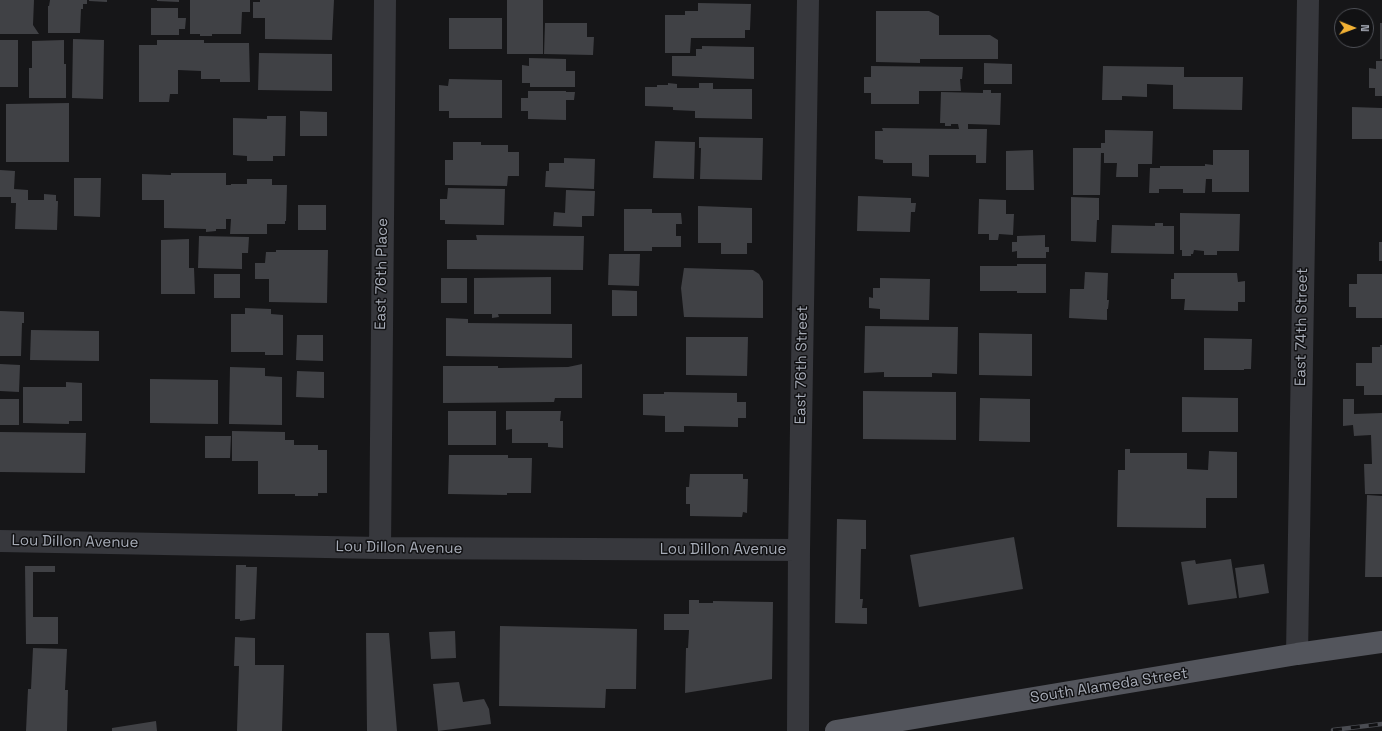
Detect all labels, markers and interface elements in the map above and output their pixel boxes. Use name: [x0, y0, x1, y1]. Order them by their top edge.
north arrow: [1334, 8, 1374, 48]
text: N: [1358, 24, 1372, 32]
street label: East 76th Place: [372, 218, 392, 330]
street label: East 74th Street: [1292, 268, 1312, 386]
street label: East 76th Street: [792, 305, 812, 425]
street label: Lou Dillon Avenue: [11, 532, 139, 552]
street label: Lou Dillon Avenue: [335, 538, 463, 558]
street label: Lou Dillon Avenue: [660, 541, 786, 559]
street label: South Alameda Street: [1029, 665, 1189, 707]

